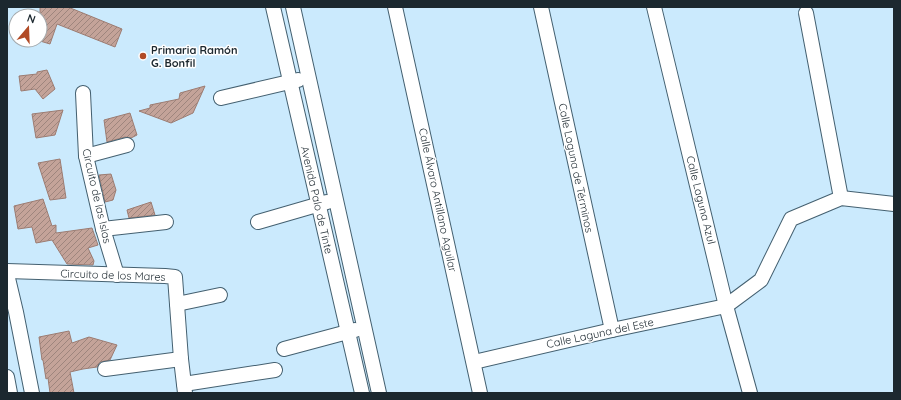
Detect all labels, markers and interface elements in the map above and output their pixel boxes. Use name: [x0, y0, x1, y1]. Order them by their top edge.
north arrow: [8, 8, 48, 48]
text: N: [25, 11, 37, 26]
place label: Primaria Ramón G. Bonfil: [151, 43, 237, 70]
marker: Primaria Ramón G. Bonfil: [138, 51, 148, 61]
street label: Calle Laguna de Términos: [555, 102, 597, 234]
street label: Calle Álvaro Antillano Aguilar: [416, 127, 460, 274]
street label: Avenida Palo de Tinte: [298, 145, 336, 255]
street label: Circuito de las Islas: [79, 147, 115, 245]
street label: Calle Laguna Azul: [683, 154, 719, 246]
street label: Circuito de los Mares: [60, 266, 166, 284]
street label: Calle Laguna del Este: [545, 315, 655, 351]

